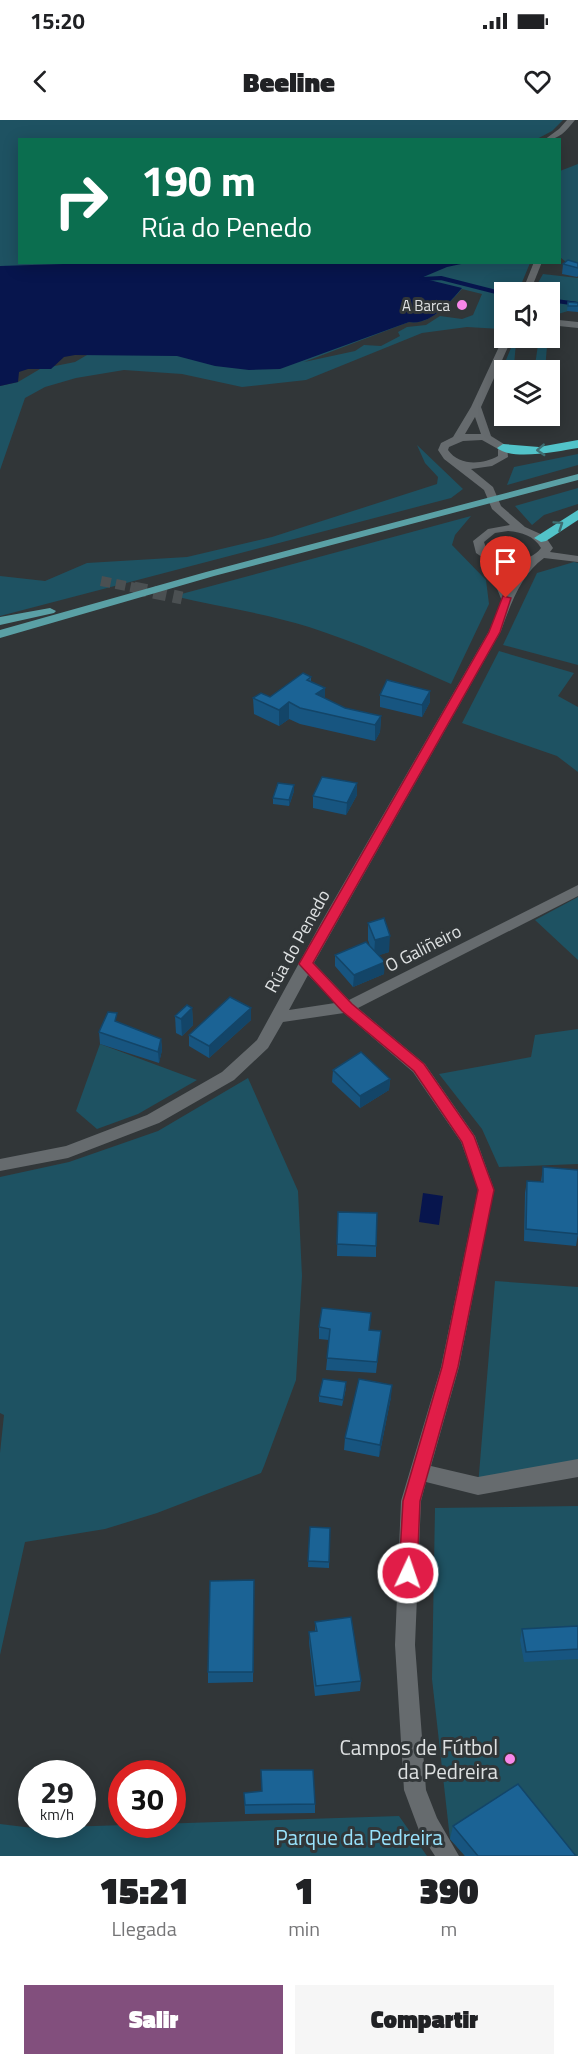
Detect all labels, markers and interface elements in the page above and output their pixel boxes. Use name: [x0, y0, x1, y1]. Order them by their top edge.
text: 15:20: [30, 4, 85, 38]
text: Beeline: [243, 61, 335, 102]
icon: back: [24, 65, 57, 98]
icon: heart: [521, 65, 554, 98]
text: 190 m: [141, 148, 256, 212]
icon: right: [42, 162, 120, 240]
text: Rúa do Penedo: [141, 206, 312, 247]
map controls: [494, 282, 560, 426]
button: sound: [494, 282, 560, 348]
place label: A Barca: [402, 294, 450, 317]
marker: A Barca: [455, 298, 469, 312]
button: layers: [494, 360, 560, 426]
one-way arrow: [536, 444, 545, 457]
one-way arrow: [552, 521, 563, 532]
pin: [480, 536, 531, 598]
icon: arrive: [489, 545, 522, 578]
street label: Rúa do Penedo: [258, 885, 336, 997]
street label: O Galiñeiro: [380, 917, 466, 979]
position arrow: [376, 1541, 440, 1605]
place label: Campos de Fútbol da Pedreira: [339, 1731, 498, 1787]
marker: Campos de Fútbol da Pedreira: [503, 1752, 517, 1766]
speed limit sign: 30: [108, 1760, 186, 1838]
text: 29: [40, 1769, 74, 1815]
text: km/h: [40, 1803, 74, 1826]
park label: Parque da Pedreira: [275, 1821, 443, 1853]
text: 15:21: [99, 1863, 189, 1918]
text: 1: [294, 1863, 314, 1918]
text: 390: [419, 1863, 479, 1918]
text: Llegada: [111, 1913, 177, 1944]
text: min: [288, 1913, 320, 1944]
text: m: [441, 1913, 457, 1944]
button: Salir: [24, 1985, 283, 2054]
button: Compartir: [295, 1985, 554, 2054]

